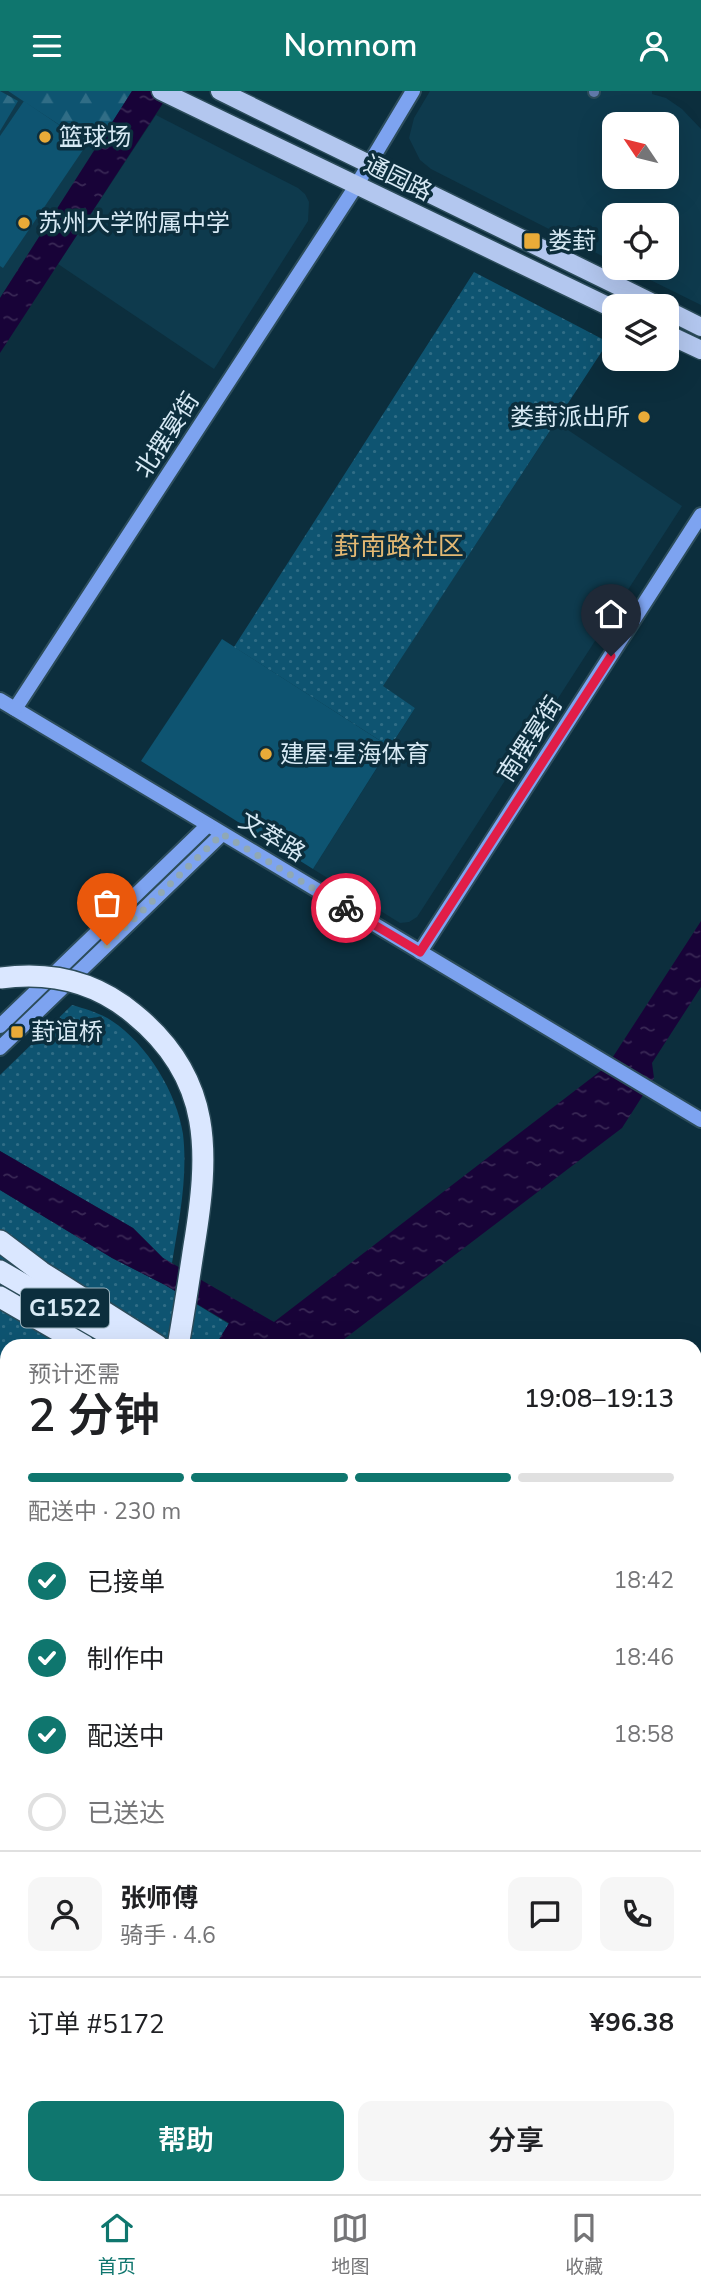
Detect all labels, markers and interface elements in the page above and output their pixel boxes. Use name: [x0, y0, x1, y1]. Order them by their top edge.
text: Nomnom: [284, 24, 417, 67]
icon: menu: [28, 27, 66, 65]
icon: person: [635, 27, 673, 65]
north arrow: [602, 112, 679, 189]
map controls: [602, 112, 679, 371]
place label: 篮球场: [59, 121, 131, 153]
marker: 篮球场: [37, 129, 53, 145]
street label: 通园路: [359, 148, 437, 208]
button: locate: [602, 203, 679, 280]
place label: 苏州大学附属中学: [38, 207, 230, 239]
marker: 苏州大学附属中学: [16, 215, 32, 231]
place label: 娄葑: [548, 225, 596, 257]
marker: 娄葑: [522, 231, 542, 251]
button: layers: [602, 294, 679, 371]
street label: 北摆宴街: [127, 386, 207, 484]
place label: 娄葑派出所: [510, 401, 630, 433]
marker: 娄葑派出所: [636, 409, 652, 425]
district label: 葑南路社区: [334, 529, 464, 564]
pin: [581, 584, 641, 656]
icon: home: [592, 595, 630, 633]
street label: 南摆宴街: [490, 690, 570, 788]
place label: 建屋·星海体育: [280, 738, 429, 770]
marker: 建屋·星海体育: [258, 746, 274, 762]
street label: 文萃路: [233, 805, 311, 869]
pin: [77, 873, 137, 945]
courier: [311, 873, 381, 943]
icon: bag: [88, 884, 126, 922]
icon: bike: [327, 889, 365, 927]
place label: 葑谊桥: [31, 1016, 103, 1048]
marker: 葑谊桥: [9, 1024, 25, 1040]
road number: G1522: [21, 1289, 109, 1327]
text: 预计还需: [28, 1359, 120, 1390]
text: 19:08–19:13: [524, 1381, 674, 1416]
text: 2 分钟: [28, 1384, 160, 1447]
text: 配送中 · 230 m: [28, 1496, 181, 1527]
icon: check: [28, 1562, 66, 1600]
text: 已接单: [87, 1565, 165, 1600]
text: 18:42: [614, 1565, 674, 1596]
icon: check: [28, 1639, 66, 1677]
text: 制作中: [87, 1642, 165, 1677]
text: 18:46: [614, 1642, 674, 1673]
icon: check: [28, 1716, 66, 1754]
text: 配送中: [87, 1719, 165, 1754]
text: 18:58: [614, 1719, 674, 1750]
text: 已送达: [87, 1796, 165, 1831]
button: person: [28, 1877, 102, 1951]
button: chat: [508, 1877, 582, 1951]
button: phone: [600, 1877, 674, 1951]
text: 张师傅: [120, 1881, 198, 1916]
text: 骑手 · 4.6: [120, 1920, 216, 1951]
text: ¥96.38: [590, 2005, 674, 2040]
text: 订单 #5172: [28, 2007, 165, 2042]
button: 帮助: [28, 2101, 344, 2181]
button: 分享: [358, 2101, 674, 2181]
tab: 首页: [98, 2209, 136, 2280]
tab: 地图: [331, 2209, 369, 2280]
tab: 收藏: [565, 2209, 603, 2280]

